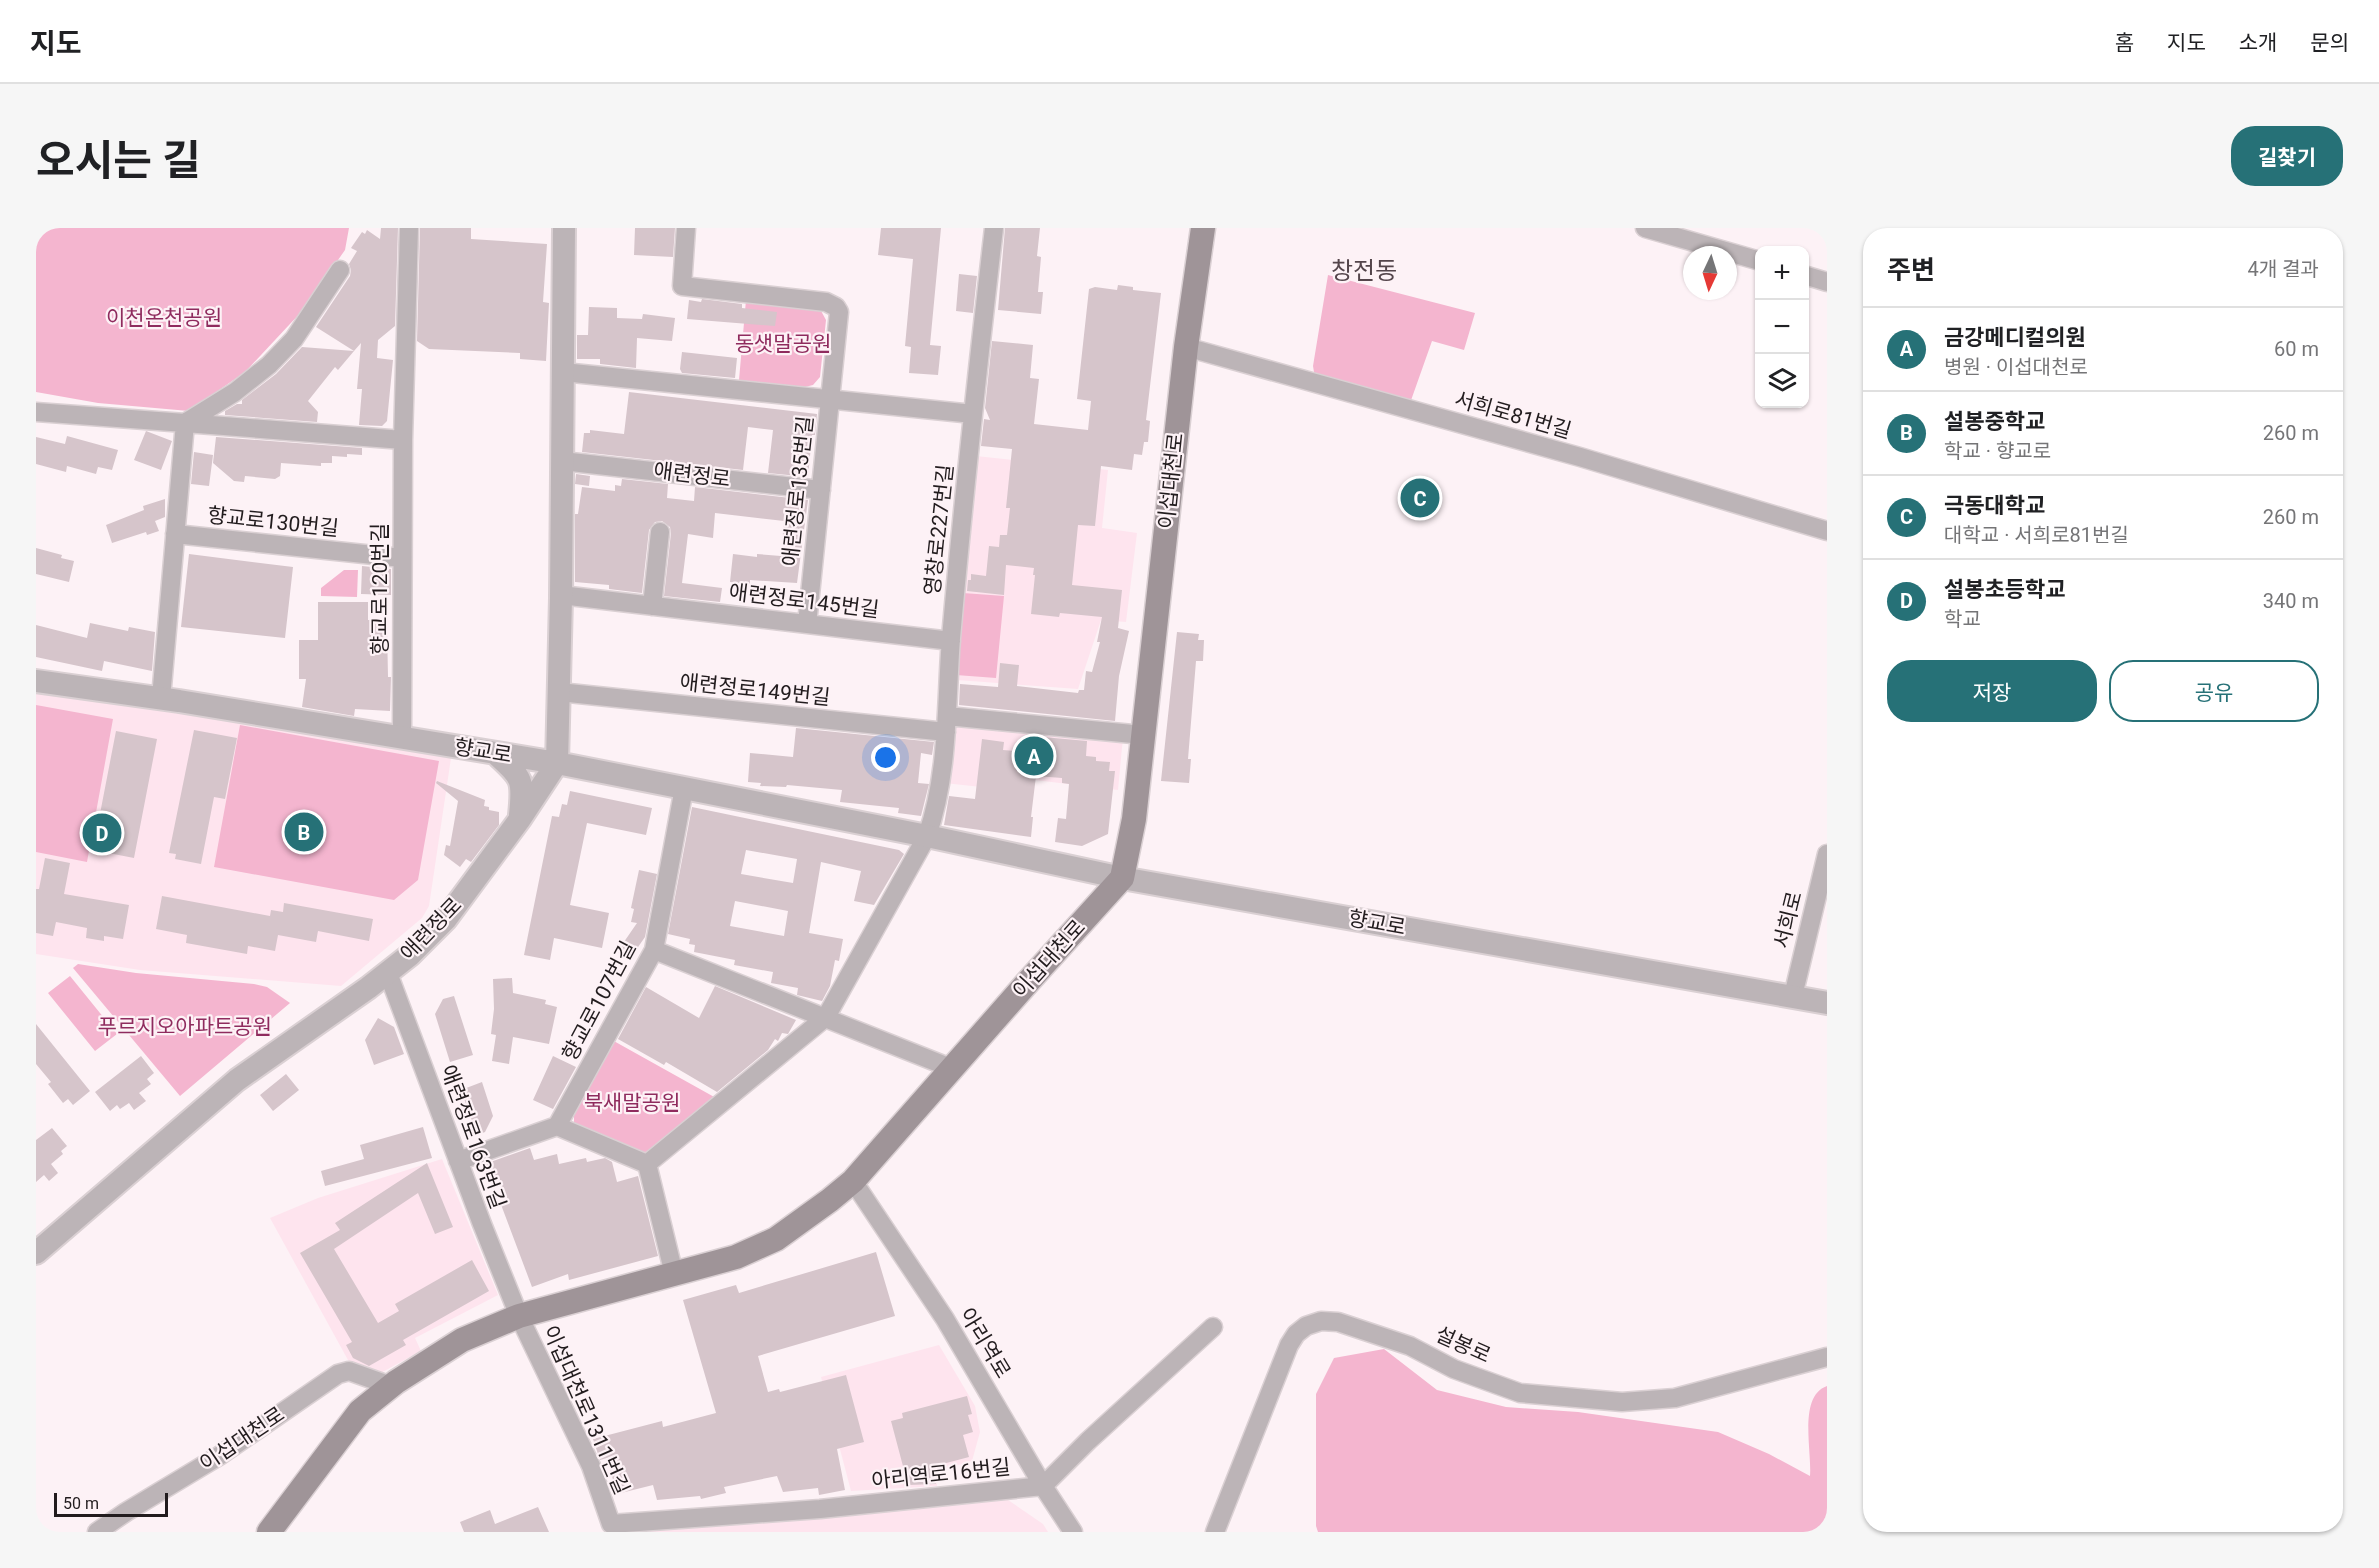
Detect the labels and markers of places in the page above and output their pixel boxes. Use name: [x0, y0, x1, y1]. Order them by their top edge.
pin: C: [1400, 476, 1440, 520]
pin: A: [1014, 734, 1054, 778]
pin: D: [82, 810, 122, 856]
pin: B: [284, 810, 324, 854]

